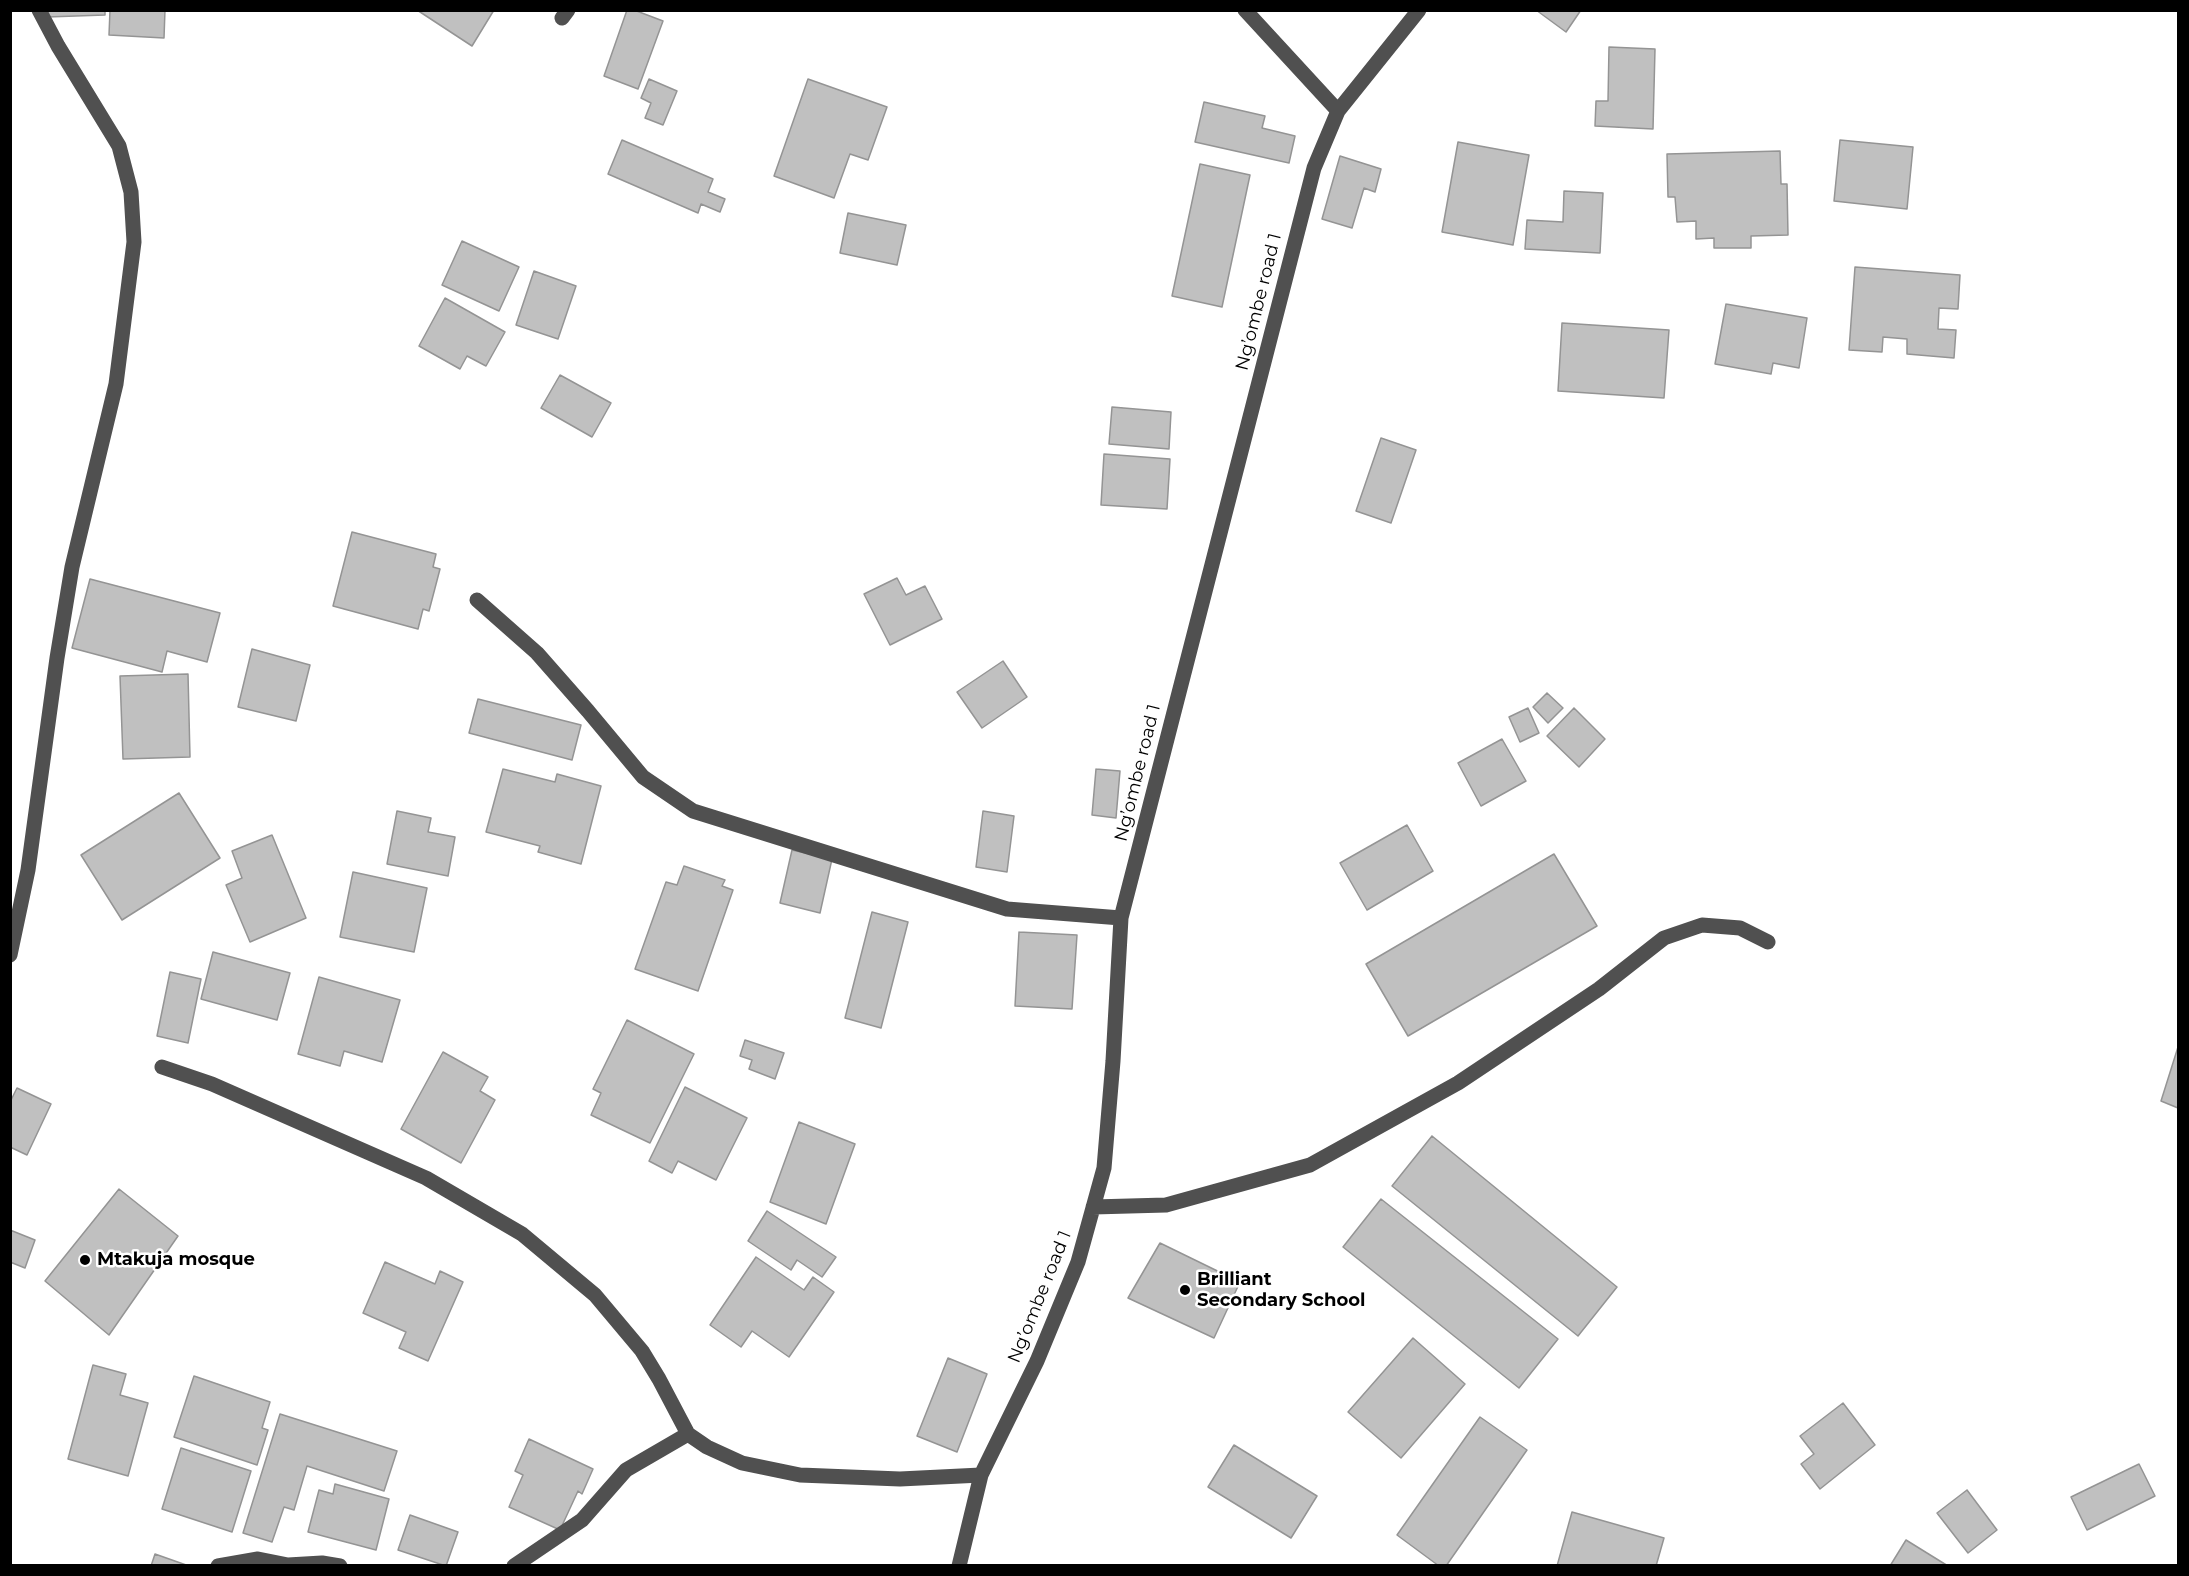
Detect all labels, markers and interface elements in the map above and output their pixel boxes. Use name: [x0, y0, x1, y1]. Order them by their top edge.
street label: Ng’ombe road 1: [1232, 231, 1286, 373]
street label: Ng’ombe road 1: [1111, 702, 1165, 844]
street label: Ng’ombe road 1: [1004, 1228, 1076, 1366]
place label: Mtakuja mosque: [97, 1249, 255, 1271]
marker: Mtakuja mosque: [78, 1253, 92, 1267]
place label: Brilliant Secondary School: [1197, 1269, 1365, 1312]
marker: Brilliant Secondary School: [1178, 1283, 1192, 1297]

